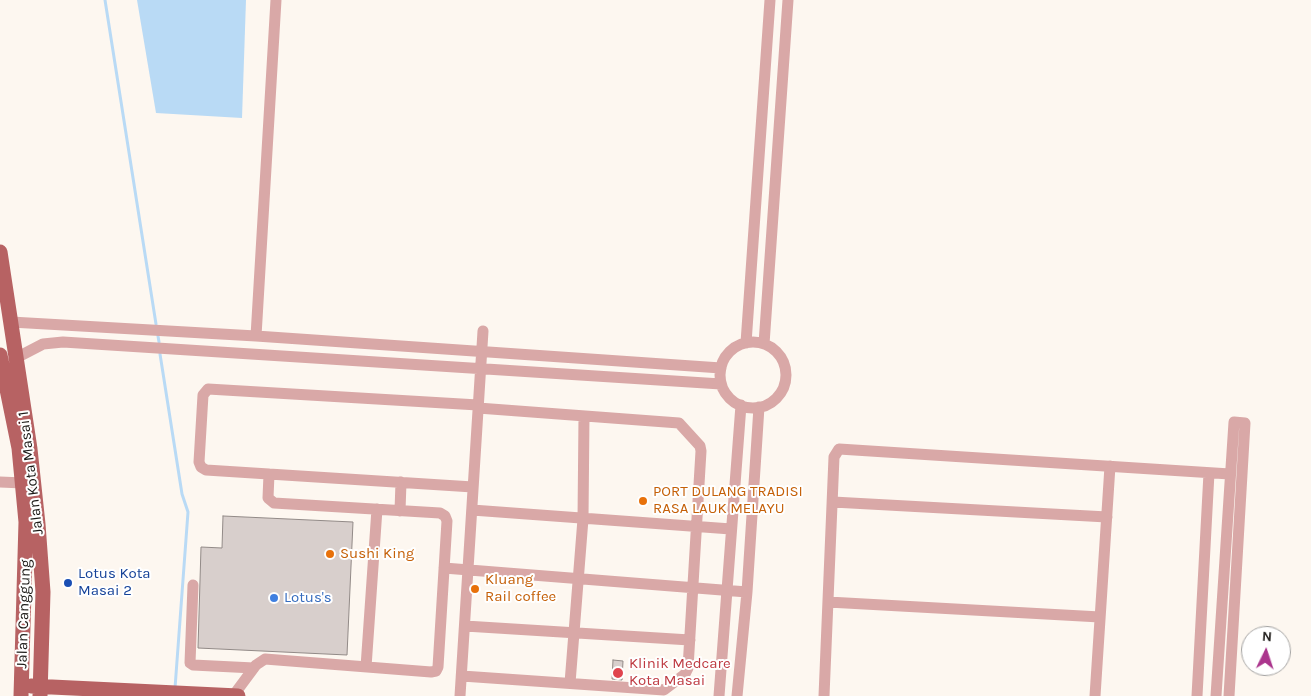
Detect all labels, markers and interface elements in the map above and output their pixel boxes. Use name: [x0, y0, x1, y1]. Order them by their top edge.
street label: Jalan Kota Masai 1: [14, 410, 48, 536]
place label: PORT DULANG TRADISI RASA LAUK MELAYU: [653, 483, 803, 518]
marker: PORT DULANG TRADISI RASA LAUK MELAYU: [637, 495, 649, 507]
place label: Sushi King: [340, 545, 414, 563]
marker: Sushi King: [324, 548, 336, 560]
street label: Jalan Canggung: [13, 559, 35, 669]
place label: Lotus Kota Masai 2: [78, 565, 151, 600]
place label: Kluang Rail coffee: [485, 571, 556, 606]
marker: Lotus Kota Masai 2: [62, 577, 74, 589]
marker: Kluang Rail coffee: [469, 583, 481, 595]
place label: Lotus's: [284, 589, 332, 607]
marker: Lotus's: [268, 592, 280, 604]
north arrow: [1241, 626, 1291, 676]
text: N: [1261, 628, 1273, 645]
place label: Klinik Medcare Kota Masai: [629, 655, 731, 690]
marker: Klinik Medcare Kota Masai: [611, 666, 625, 680]

